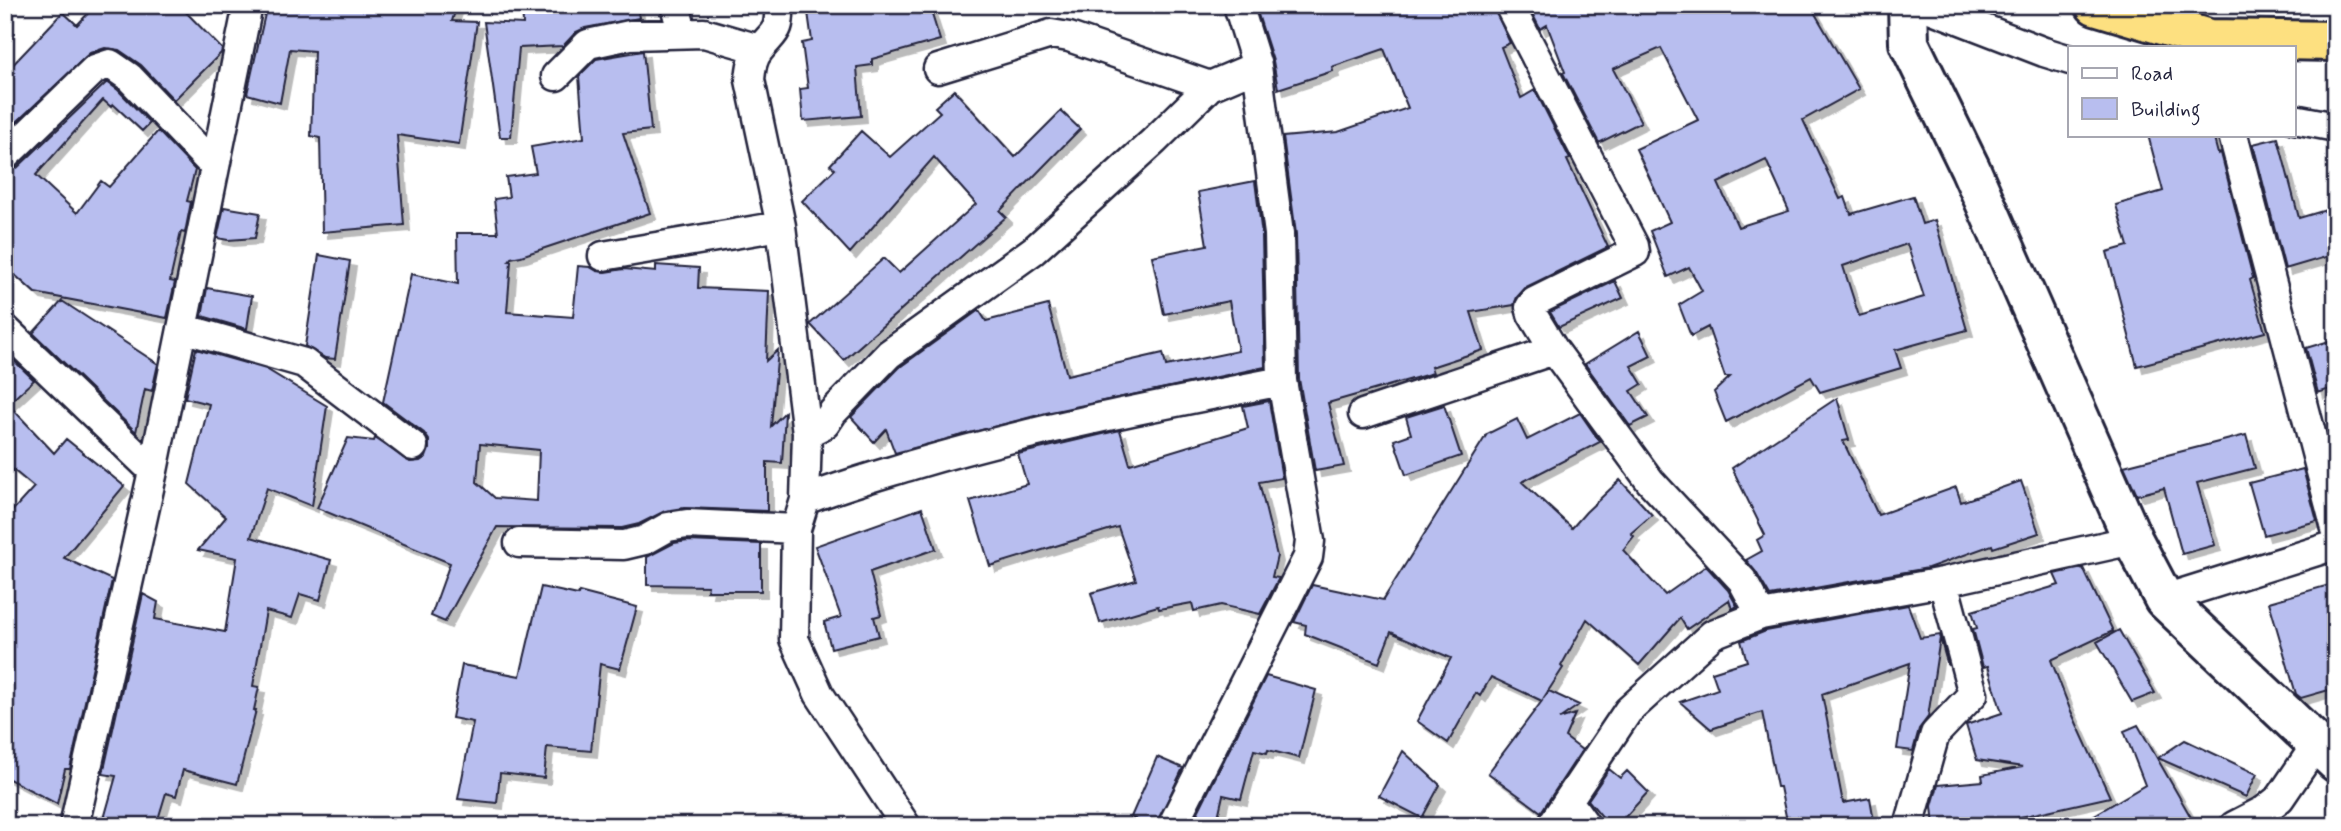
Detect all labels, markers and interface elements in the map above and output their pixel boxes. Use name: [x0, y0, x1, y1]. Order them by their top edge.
legend: [2068, 46, 2296, 136]
text: Road: [2131, 60, 2173, 88]
text: Building: [2131, 96, 2201, 126]

